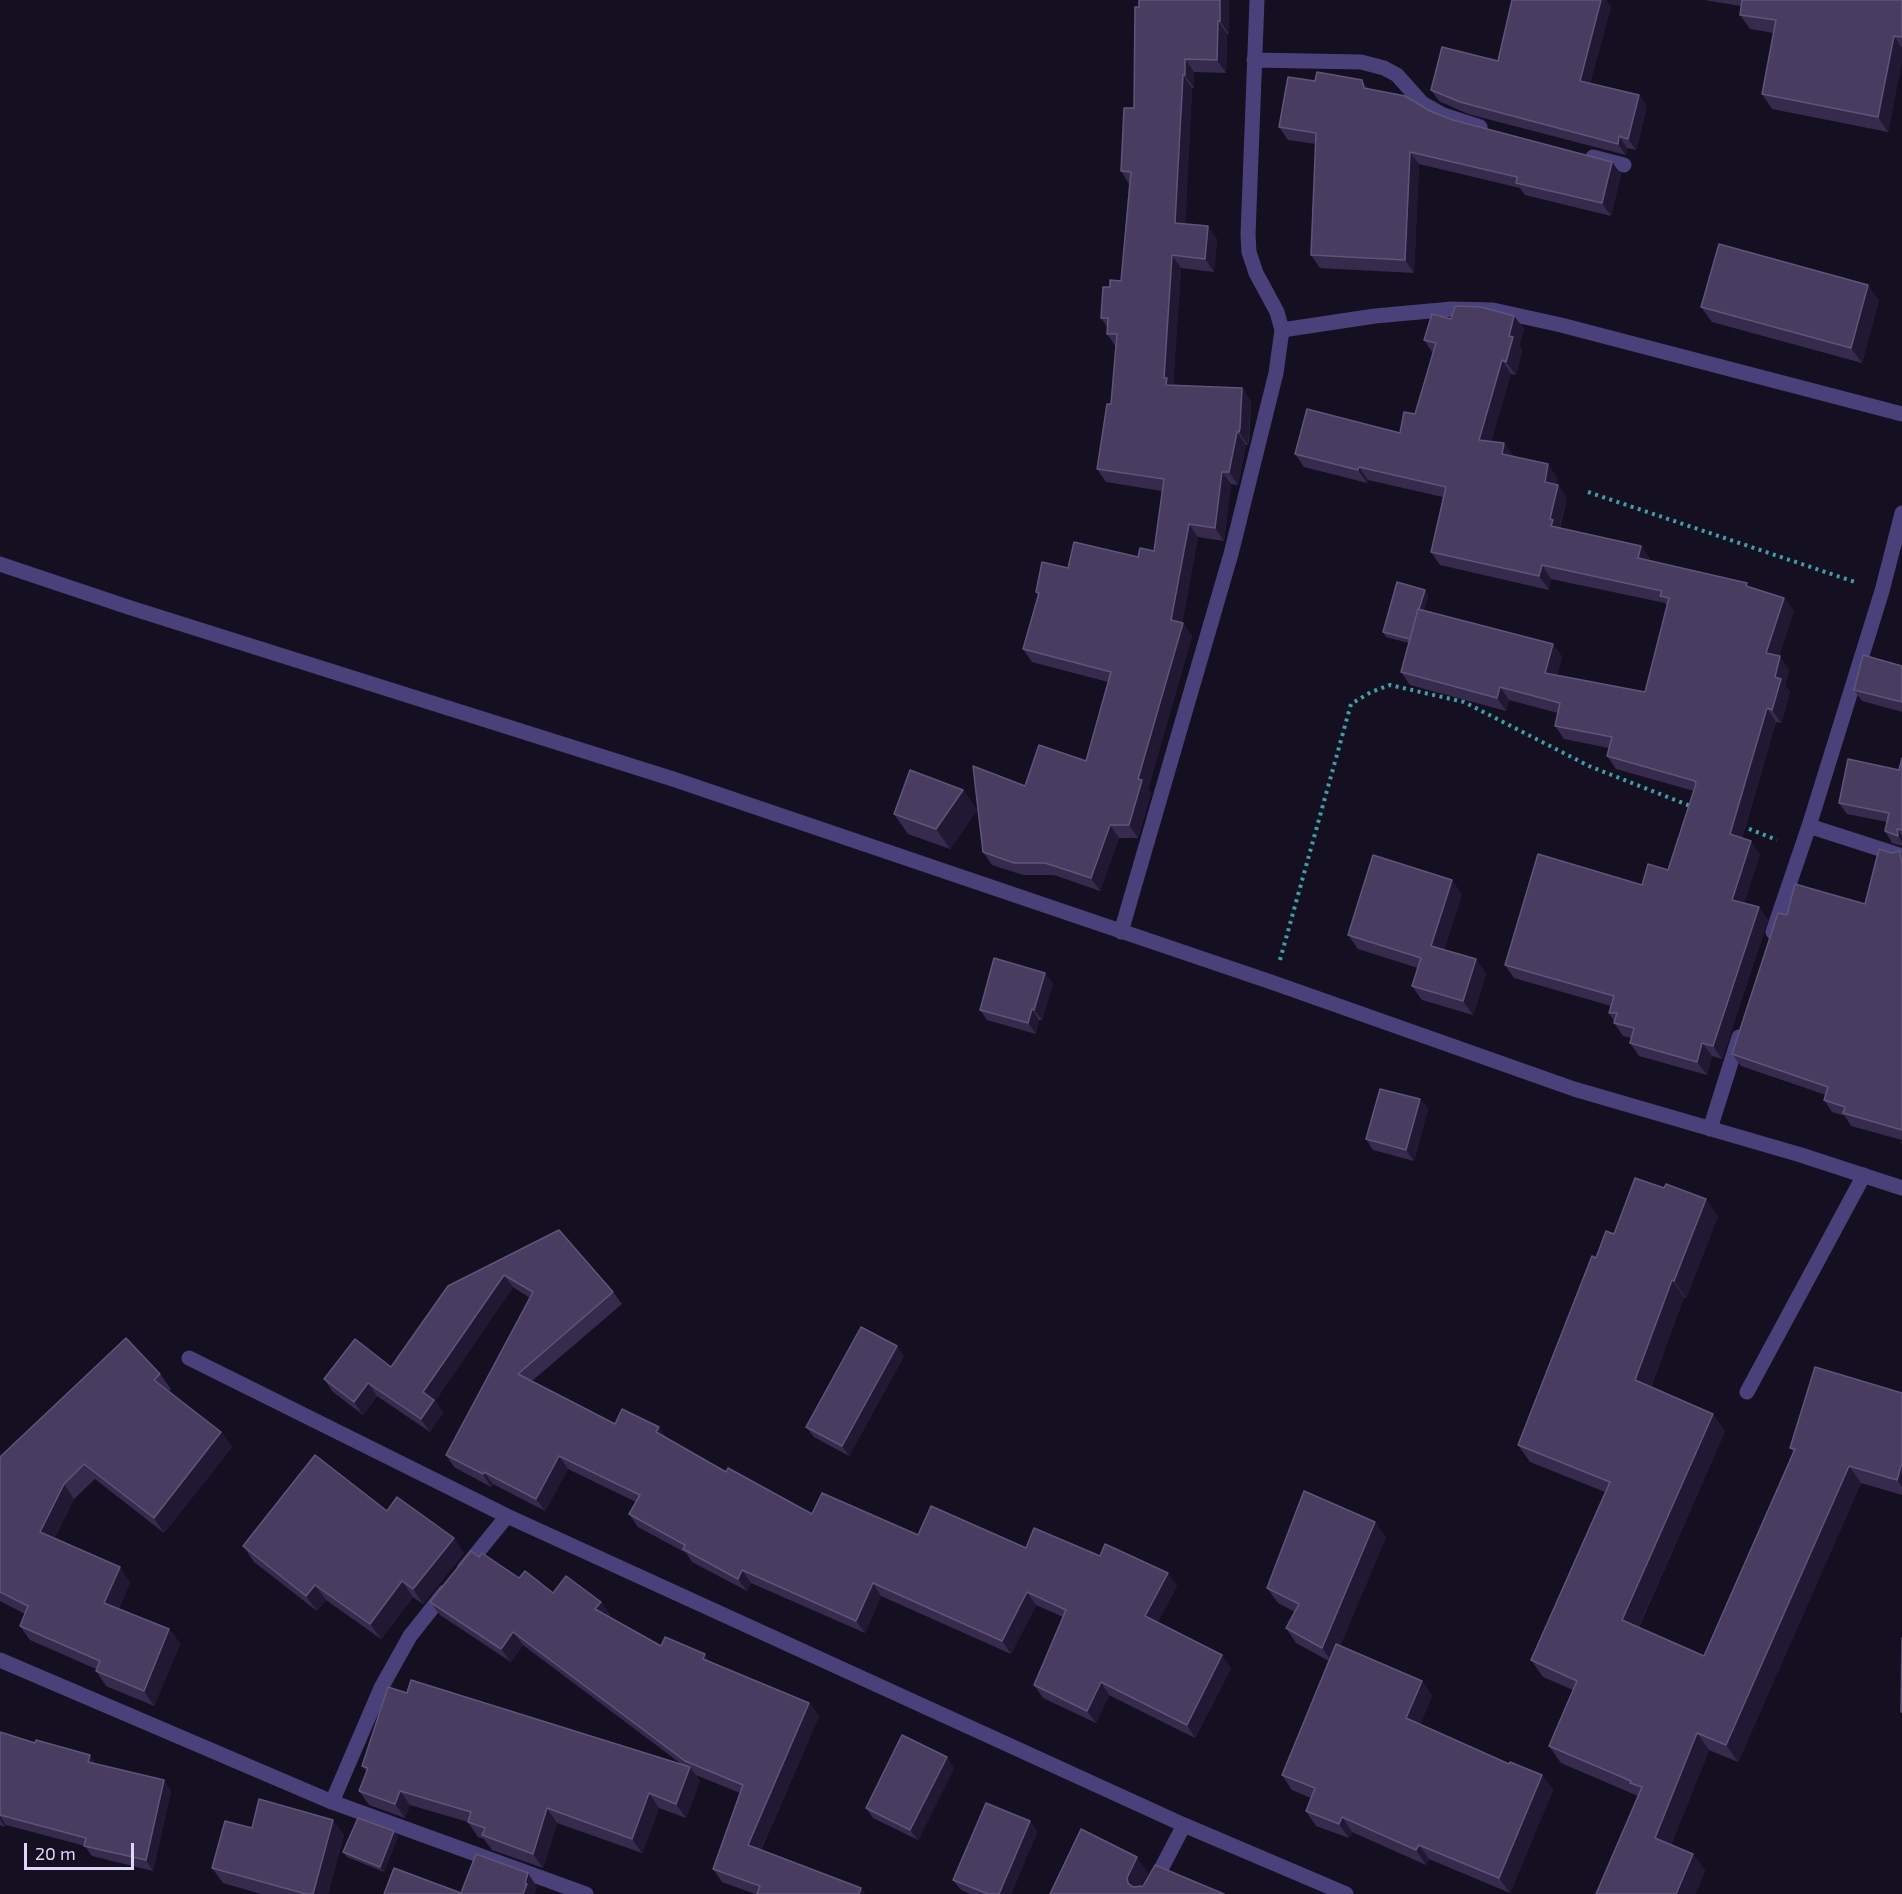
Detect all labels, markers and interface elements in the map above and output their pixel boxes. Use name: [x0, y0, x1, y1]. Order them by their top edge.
scale bar: [27, 1831, 136, 1869]
text: 20 m: [35, 1842, 76, 1864]

